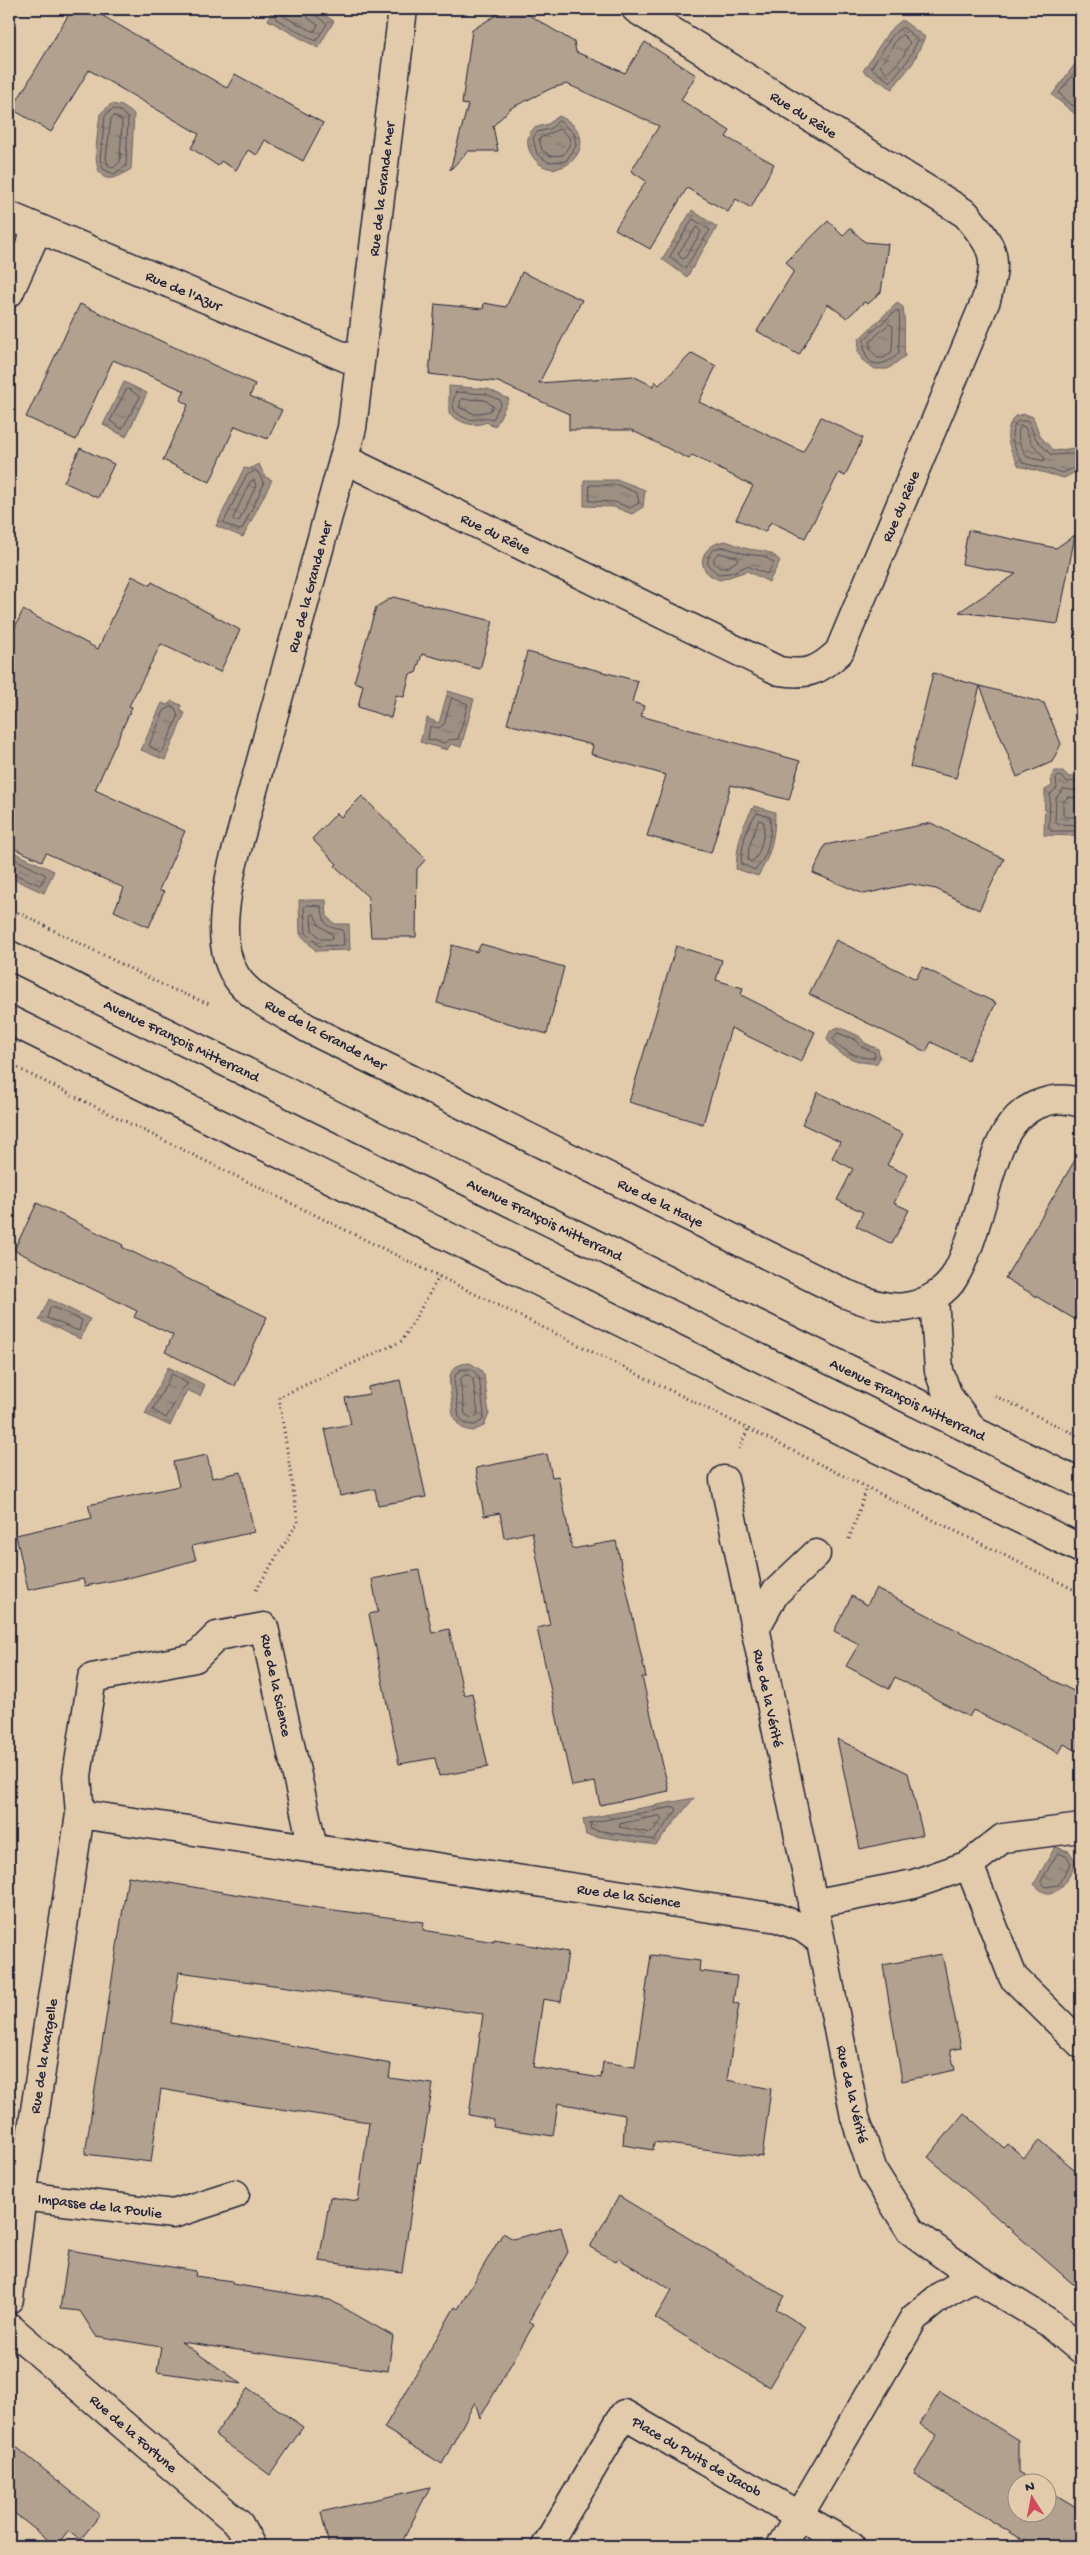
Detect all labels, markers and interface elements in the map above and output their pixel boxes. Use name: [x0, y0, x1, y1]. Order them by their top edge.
street label: Rue du Rêve: [766, 88, 840, 143]
street label: Rue de la Grande Mer: [366, 119, 400, 257]
street label: Rue de l'Azur: [142, 268, 226, 317]
street label: Rue du Rêve: [879, 468, 925, 545]
street label: Rue du Rêve: [457, 510, 533, 560]
street label: Rue de la Grande Mer: [285, 518, 338, 655]
street label: Avenue François Mitterrand: [100, 996, 263, 1088]
street label: Rue de la Grande Mer: [261, 996, 390, 1076]
street label: Avenue François Mitterrand: [463, 1175, 626, 1267]
street label: Rue de la Haye: [614, 1175, 706, 1232]
street label: Avenue François Mitterrand: [826, 1355, 989, 1447]
street label: Rue de la Science: [255, 1632, 295, 1739]
street label: Rue de la Vérité: [748, 1648, 786, 1749]
street label: Rue de la Science: [576, 1881, 682, 1913]
street label: Rue de la Margelle: [27, 1997, 63, 2115]
street label: Rue de la Vérité: [831, 2044, 871, 2145]
street label: Impasse de la Poulie: [37, 2190, 163, 2224]
street label: Rue de la Fortune: [85, 2392, 180, 2478]
street label: Place du Puits de Jacob: [627, 2413, 764, 2502]
north arrow: [1008, 2472, 1058, 2522]
text: N: [1024, 2478, 1036, 2497]

